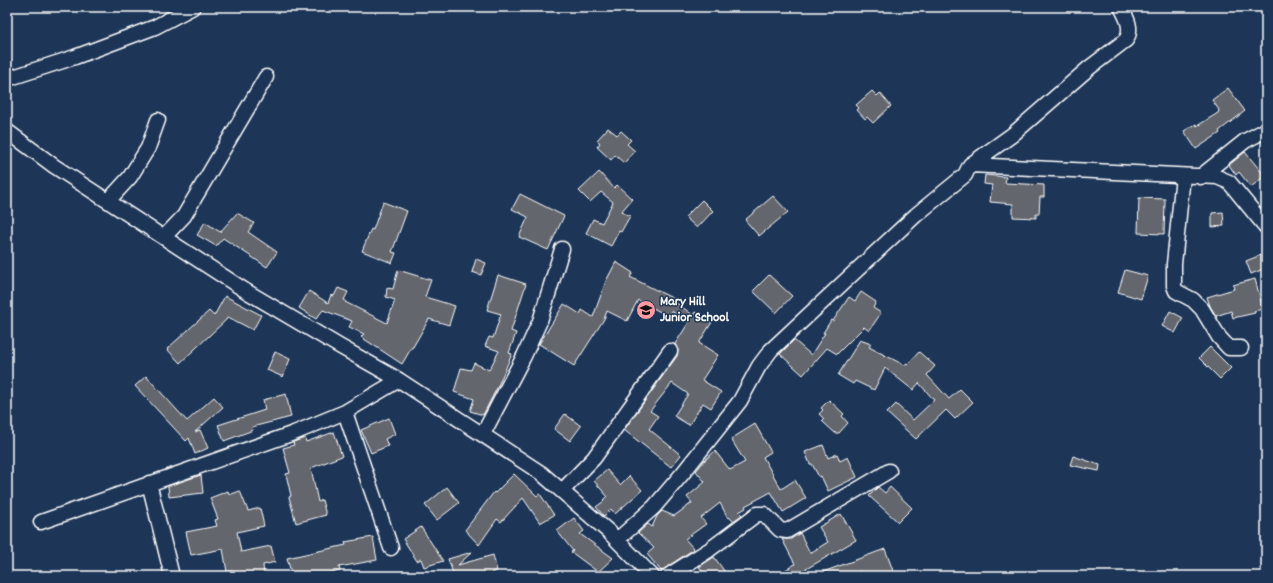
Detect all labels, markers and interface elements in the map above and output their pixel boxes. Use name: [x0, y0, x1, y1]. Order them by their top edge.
place label: Mary Hill Junior School: [660, 292, 729, 328]
school or university icon: Mary Hill Junior School: [635, 299, 657, 321]

